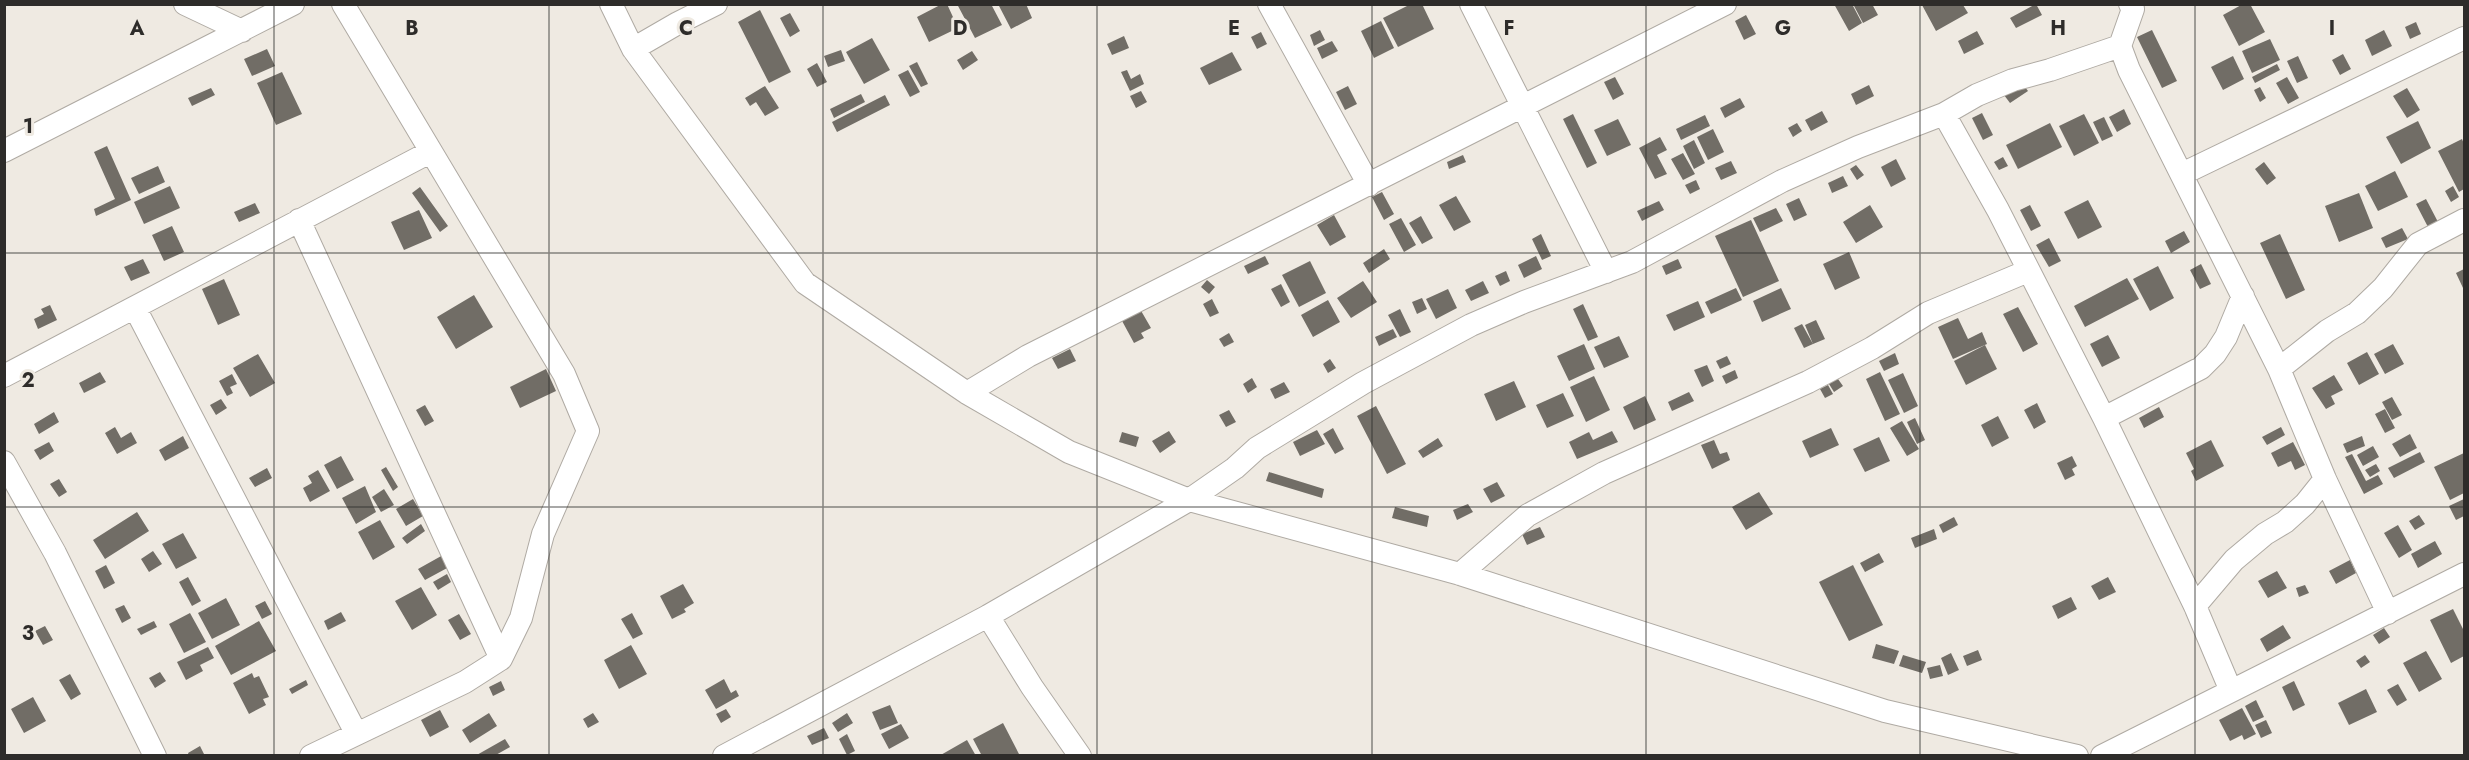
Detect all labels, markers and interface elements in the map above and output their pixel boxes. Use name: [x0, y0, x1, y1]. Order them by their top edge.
text: A: [129, 14, 145, 43]
text: B: [405, 14, 419, 43]
text: C: [679, 14, 693, 43]
text: D: [953, 14, 967, 43]
text: E: [1228, 14, 1240, 43]
text: F: [1503, 14, 1515, 43]
text: G: [1775, 14, 1791, 43]
text: H: [2050, 14, 2066, 43]
text: I: [2329, 14, 2335, 43]
text: 1: [23, 112, 33, 141]
text: 2: [21, 366, 35, 395]
text: 3: [22, 619, 34, 648]

